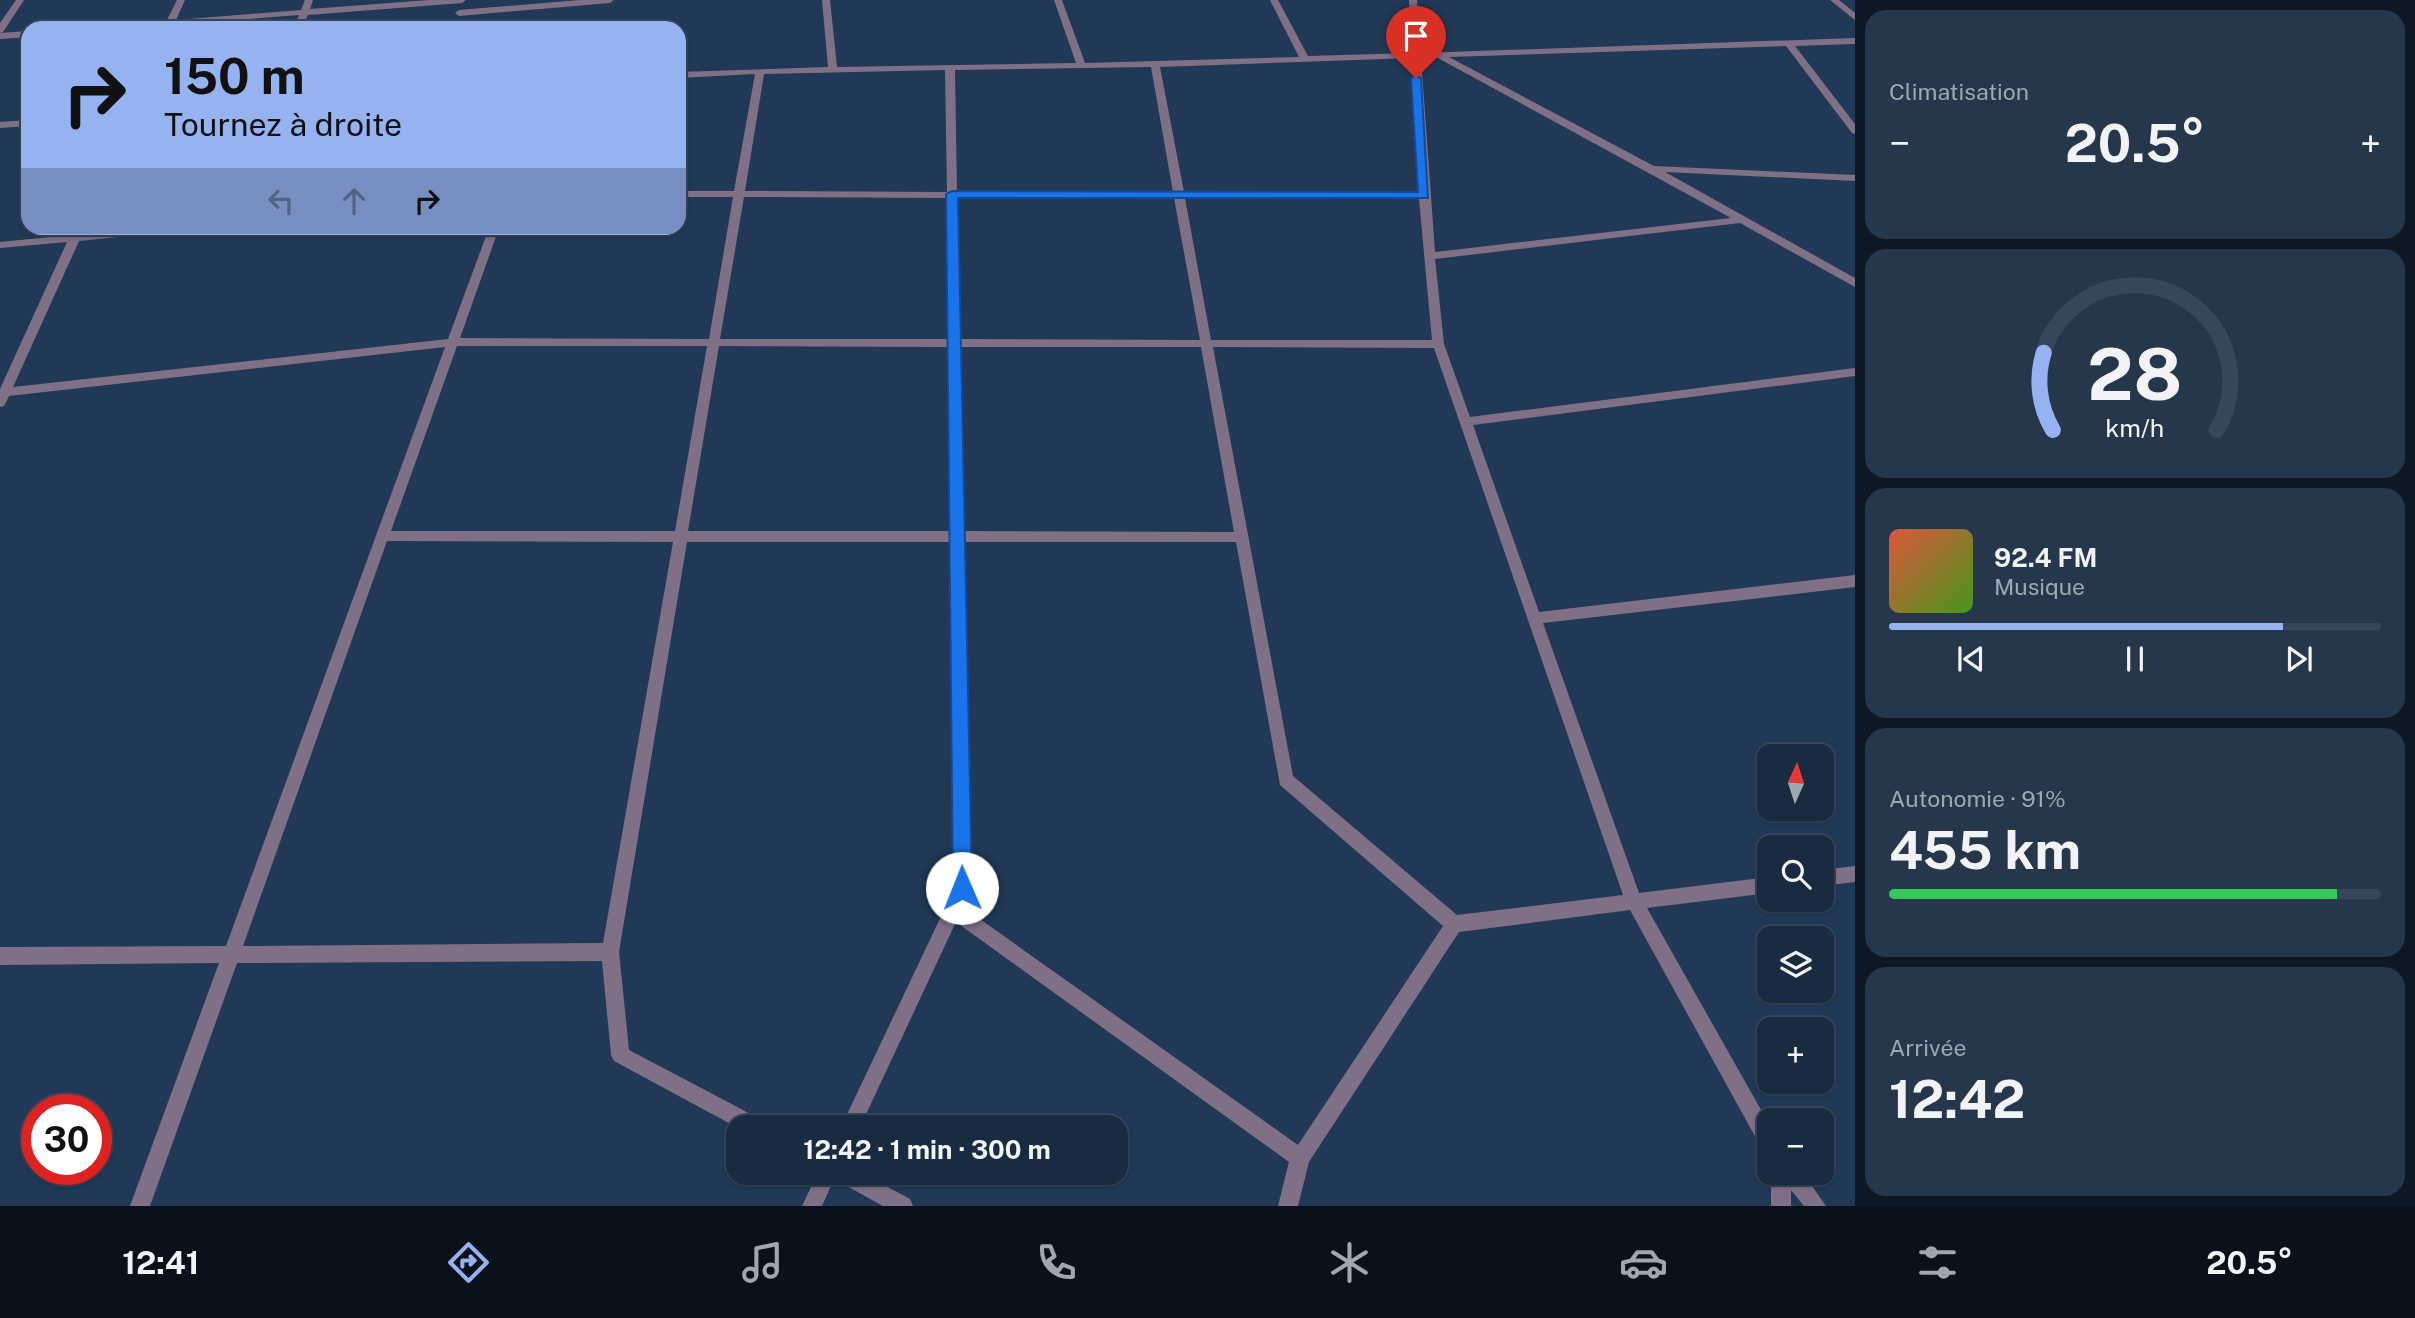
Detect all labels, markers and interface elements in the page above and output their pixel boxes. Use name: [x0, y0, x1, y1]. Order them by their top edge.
pin: [1386, 6, 1446, 78]
icon: arrive: [1397, 17, 1435, 55]
text: 150 m: [164, 47, 305, 105]
icon: right: [49, 49, 140, 140]
text: Climatisation: [1889, 78, 2029, 105]
text: Tournez à droite: [164, 106, 402, 143]
text: 20.5°: [2065, 113, 2205, 174]
text: −: [1889, 121, 1910, 166]
text: +: [2360, 121, 2381, 166]
icon: left: [262, 182, 300, 220]
icon: ahead: [335, 182, 373, 220]
icon: right: [408, 182, 446, 220]
text: 28: [2087, 331, 2183, 416]
text: km/h: [2106, 413, 2164, 443]
text: 92.4 FM: [1994, 542, 2097, 573]
text: Musique: [1994, 573, 2085, 600]
icon: previous: [1952, 640, 1990, 678]
icon: pause: [2116, 640, 2154, 678]
icon: next: [2280, 640, 2318, 678]
north arrow: [1757, 744, 1834, 821]
map controls: [1757, 744, 1834, 1185]
text: Autonomie · 91%: [1889, 785, 2066, 812]
text: 455 km: [1889, 820, 2081, 881]
button: search: [1757, 835, 1834, 912]
position arrow: [925, 851, 999, 925]
button: layers: [1757, 926, 1834, 1003]
button: +: [1757, 1017, 1834, 1094]
text: Arrivée: [1889, 1034, 1966, 1061]
text: 12:42: [1889, 1069, 2025, 1130]
speed limit sign: 30: [21, 1094, 112, 1185]
button: −: [1757, 1108, 1834, 1185]
text: 12:42 · 1 min · 300 m: [803, 1134, 1051, 1165]
icon: directions: [444, 1238, 493, 1287]
icon: music: [738, 1238, 787, 1287]
icon: phone: [1032, 1238, 1081, 1287]
icon: climate: [1325, 1238, 1374, 1287]
icon: car: [1619, 1238, 1668, 1287]
icon: filters: [1913, 1238, 1962, 1287]
text: 12:41: [122, 1244, 200, 1281]
text: 20.5°: [2206, 1244, 2293, 1281]

